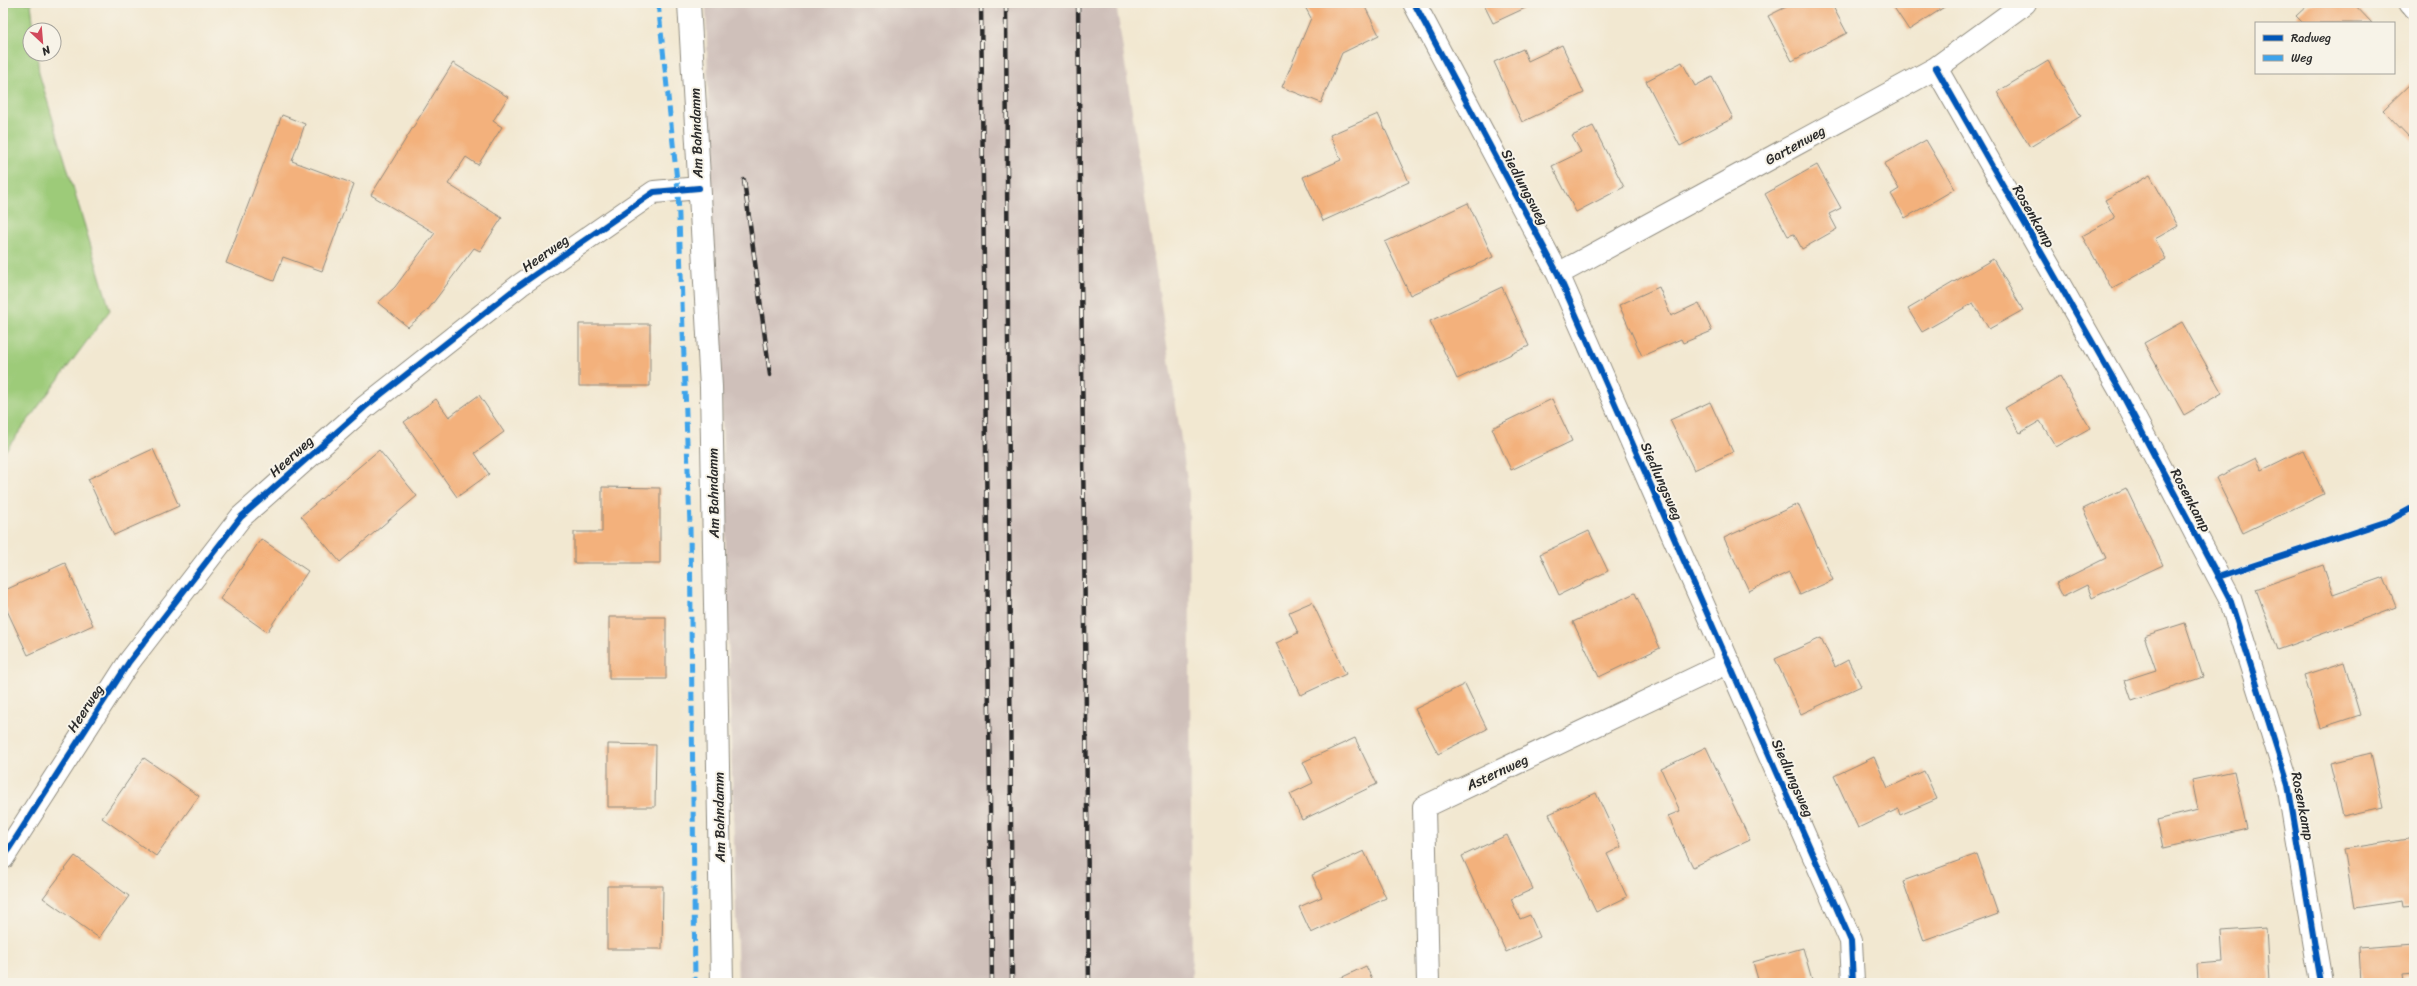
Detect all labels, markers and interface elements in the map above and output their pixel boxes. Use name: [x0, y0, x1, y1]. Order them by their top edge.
north arrow: [22, 22, 62, 62]
legend: [2255, 22, 2395, 74]
text: Radweg: [2291, 27, 2331, 49]
text: N: [38, 40, 55, 61]
text: Weg: [2291, 47, 2312, 69]
street label: Am Bahndamm: [682, 87, 711, 180]
street label: Gartenweg: [1760, 119, 1830, 172]
street label: Siedlungsweg: [1494, 144, 1555, 230]
street label: Rosenkamp: [2005, 180, 2062, 253]
street label: Heerweg: [516, 228, 574, 279]
street label: Heerweg: [263, 429, 320, 484]
street label: Siedlungsweg: [1633, 438, 1690, 525]
street label: Am Bahndamm: [700, 447, 727, 539]
street label: Rosenkamp: [2163, 464, 2218, 537]
street label: Heerweg: [60, 679, 110, 738]
street label: Siedlungsweg: [1764, 735, 1821, 822]
street label: Asternweg: [1461, 747, 1532, 798]
street label: Rosenkamp: [2284, 770, 2322, 843]
street label: Am Bahndamm: [706, 771, 733, 863]

